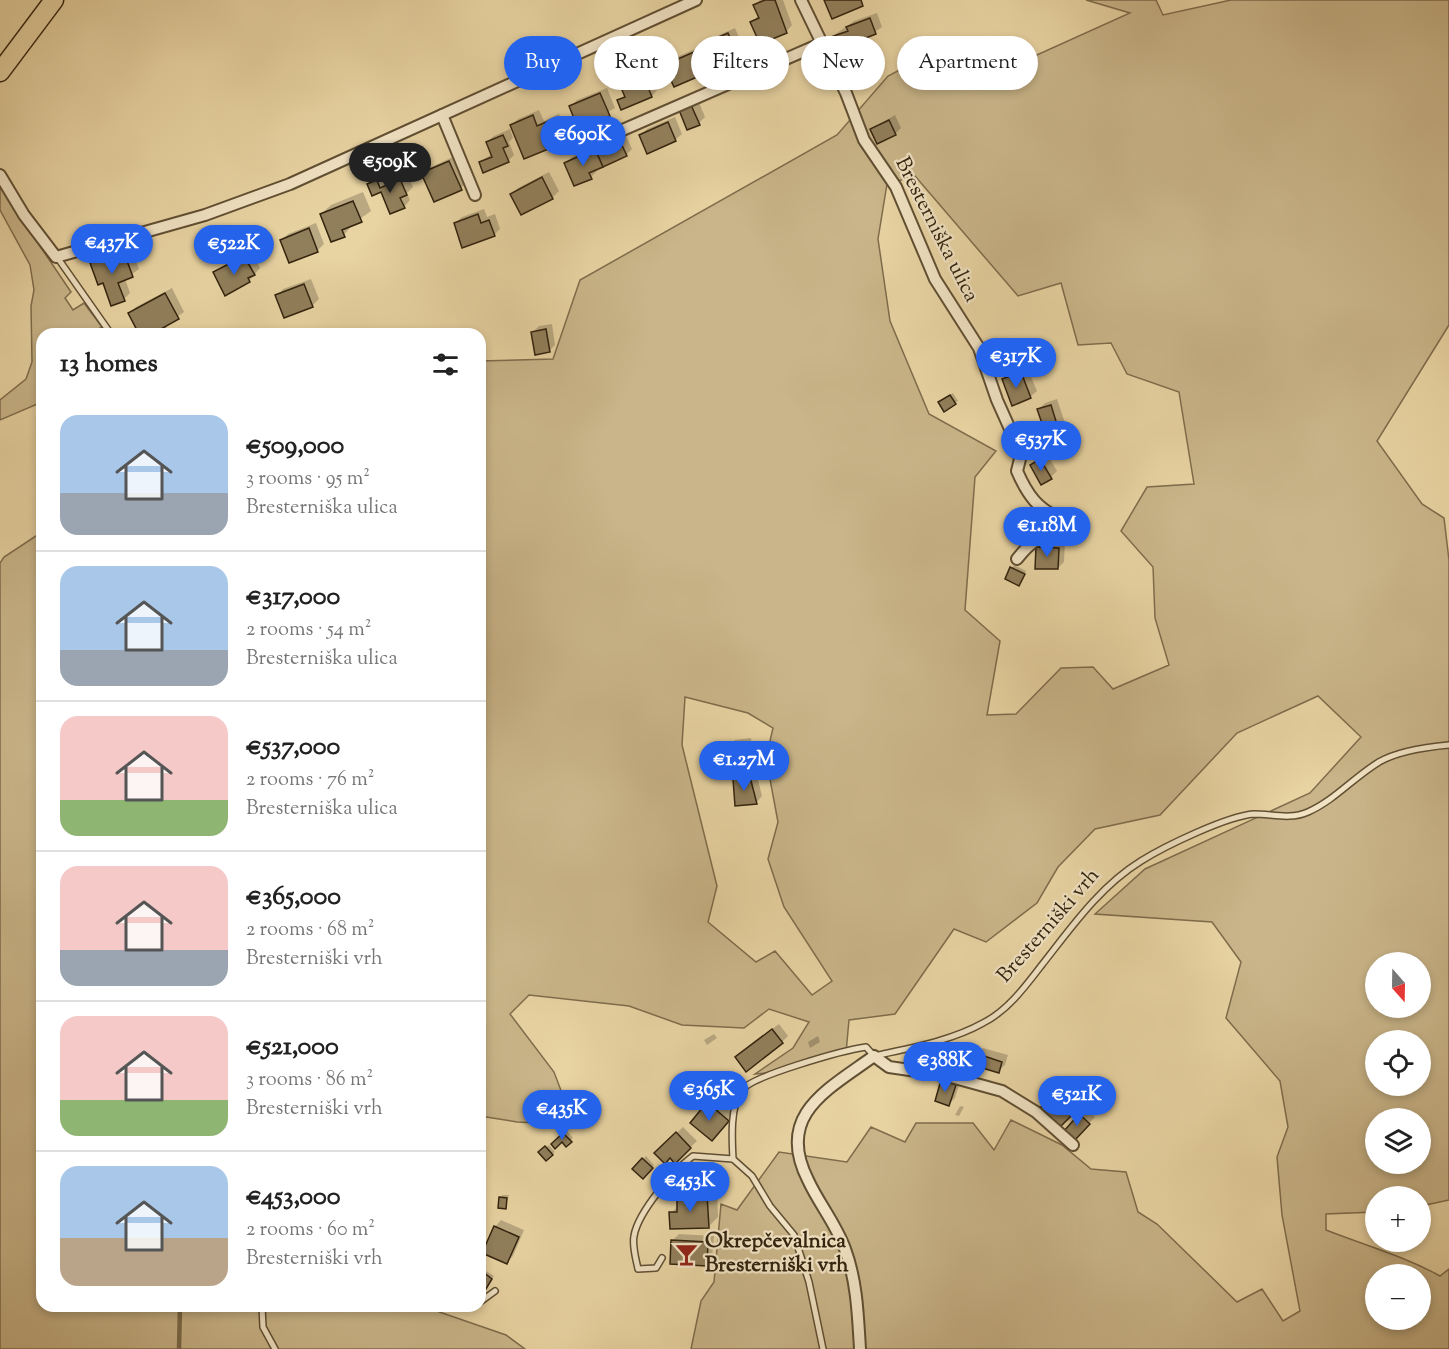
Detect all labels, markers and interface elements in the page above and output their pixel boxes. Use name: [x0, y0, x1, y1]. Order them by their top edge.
chip: Buy: [504, 36, 582, 90]
chip: Rent: [594, 36, 679, 90]
chip: Filters: [691, 36, 789, 90]
chip: New: [801, 36, 885, 90]
chip: Apartment: [897, 36, 1038, 90]
pin: €690K: [541, 116, 625, 167]
text: €690K: [555, 121, 612, 150]
pin: €509K: [348, 143, 432, 194]
text: €509K: [363, 148, 417, 177]
street label: Bresterniška ulica: [886, 152, 986, 308]
pin: €437K: [70, 224, 154, 275]
pin: €522K: [192, 225, 276, 276]
text: €437K: [85, 229, 139, 258]
text: €522K: [208, 230, 260, 259]
pin: €317K: [974, 338, 1058, 389]
text: €317K: [990, 343, 1042, 372]
text: 13 homes: [60, 346, 158, 383]
icon: filters: [429, 348, 462, 381]
pin: €537K: [999, 421, 1083, 472]
text: €537K: [1015, 426, 1067, 455]
text: €509,000: [246, 428, 344, 465]
icon: home: [108, 439, 180, 511]
text: 3 rooms · 95 m²: [246, 465, 370, 494]
text: Bresterniška ulica: [246, 494, 398, 523]
pin: €1.18M: [998, 507, 1096, 558]
text: €1.18M: [1017, 512, 1077, 541]
text: €317,000: [246, 579, 340, 616]
icon: home: [108, 590, 180, 662]
text: 2 rooms · 54 m²: [246, 616, 371, 645]
text: Bresterniška ulica: [246, 645, 398, 674]
text: €537,000: [246, 729, 340, 766]
icon: home: [108, 740, 180, 812]
pin: €1.27M: [695, 741, 793, 792]
text: €1.27M: [713, 746, 775, 775]
text: 2 rooms · 76 m²: [246, 766, 374, 795]
text: Bresterniška ulica: [246, 795, 398, 824]
street label: Bresterniški vrh: [991, 862, 1107, 990]
text: €365,000: [246, 879, 341, 916]
icon: home: [108, 890, 180, 962]
text: 2 rooms · 68 m²: [246, 916, 374, 945]
text: Bresterniški vrh: [246, 945, 383, 974]
north arrow: [1365, 952, 1431, 1018]
map controls: [1365, 952, 1431, 1330]
text: €521,000: [246, 1029, 339, 1066]
button: locate: [1365, 1030, 1431, 1096]
icon: home: [108, 1040, 180, 1112]
pin: €388K: [903, 1042, 987, 1093]
text: €388K: [918, 1047, 972, 1076]
text: 3 rooms · 86 m²: [246, 1066, 373, 1095]
pin: €365K: [667, 1071, 751, 1122]
text: €365K: [683, 1076, 735, 1105]
pin: €521K: [1035, 1076, 1119, 1127]
text: €521K: [1052, 1081, 1102, 1110]
pin: €435K: [520, 1090, 604, 1141]
text: Bresterniški vrh: [246, 1095, 383, 1124]
text: €435K: [537, 1095, 587, 1124]
button: layers: [1365, 1108, 1431, 1174]
pin: €453K: [648, 1162, 732, 1213]
text: €453K: [665, 1167, 715, 1196]
text: €453,000: [246, 1179, 340, 1216]
button: +: [1365, 1186, 1431, 1252]
icon: home: [108, 1190, 180, 1262]
text: 2 rooms · 60 m²: [246, 1216, 375, 1245]
place label: Okrepčevalnica Bresterniški vrh: [705, 1227, 849, 1281]
bar icon: Okrepčevalnica Bresterniški vrh: [674, 1241, 700, 1267]
text: Bresterniški vrh: [246, 1245, 383, 1274]
button: −: [1365, 1264, 1431, 1330]

